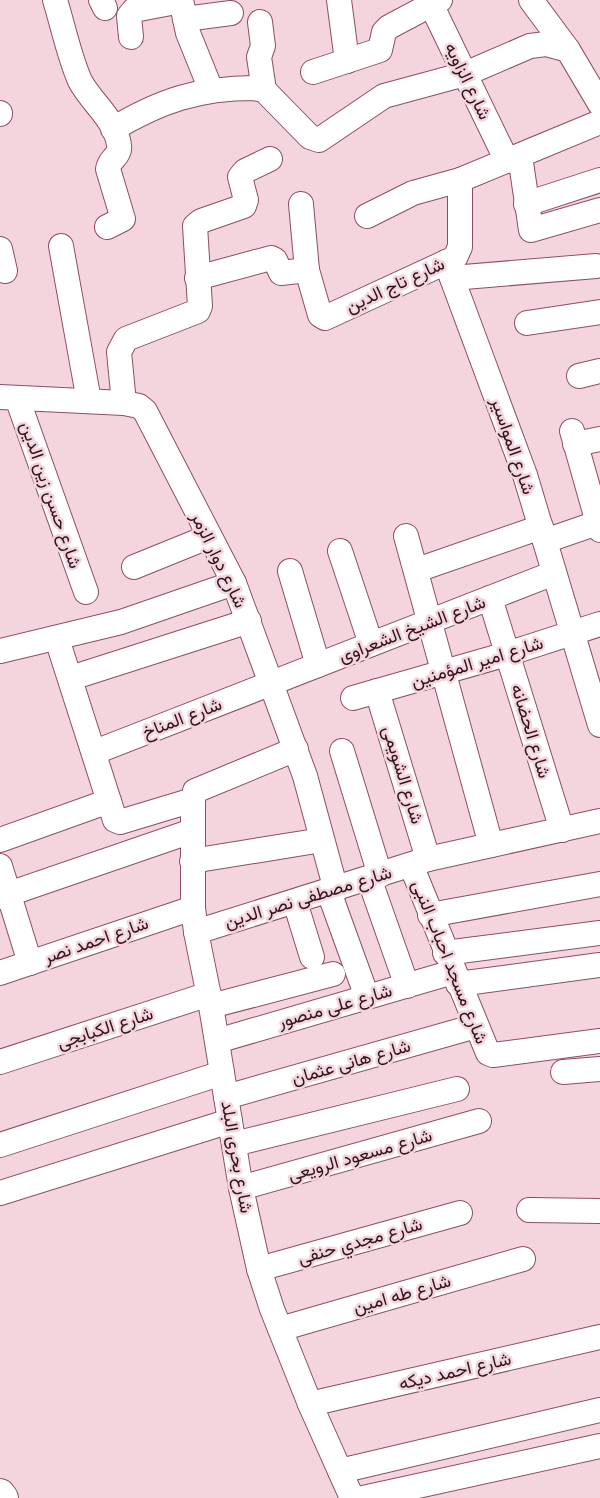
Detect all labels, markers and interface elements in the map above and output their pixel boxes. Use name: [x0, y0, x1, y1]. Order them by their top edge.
street label: شارع الزاويه: [439, 38, 498, 124]
street label: شارع تاج الدين: [341, 251, 448, 318]
street label: شارع المواسير: [485, 393, 542, 498]
street label: شارع حسن زين الدين: [15, 418, 88, 572]
street label: شارع دوار الزمر: [185, 507, 253, 612]
street label: شارع الشيخ الشعراوى: [335, 589, 489, 668]
street label: شارع امير المؤمنين: [408, 630, 546, 693]
street label: شارع الحضانه: [505, 681, 558, 781]
street label: شارع المناخ: [138, 691, 225, 744]
street label: شارع الشويمى: [377, 723, 430, 827]
street label: شارع مصطفى نصر الدين: [221, 859, 395, 934]
street label: شارع مسجد احباب النبى: [406, 876, 495, 1048]
street label: شارع احمد نصر: [39, 910, 152, 969]
street label: شارع على منصور: [274, 977, 395, 1034]
street label: شارع الكبابجى: [54, 1000, 156, 1055]
street label: شارع هانى عثمان: [288, 1033, 413, 1090]
street label: شارع بحرى البلد: [215, 1099, 260, 1215]
street label: شارع مسعود الرويعى: [285, 1122, 435, 1187]
street label: شارع مجدي حنفى: [295, 1211, 426, 1273]
street label: شارع طه امين: [350, 1268, 454, 1319]
street label: شارع احمد ديكه: [396, 1345, 513, 1396]

